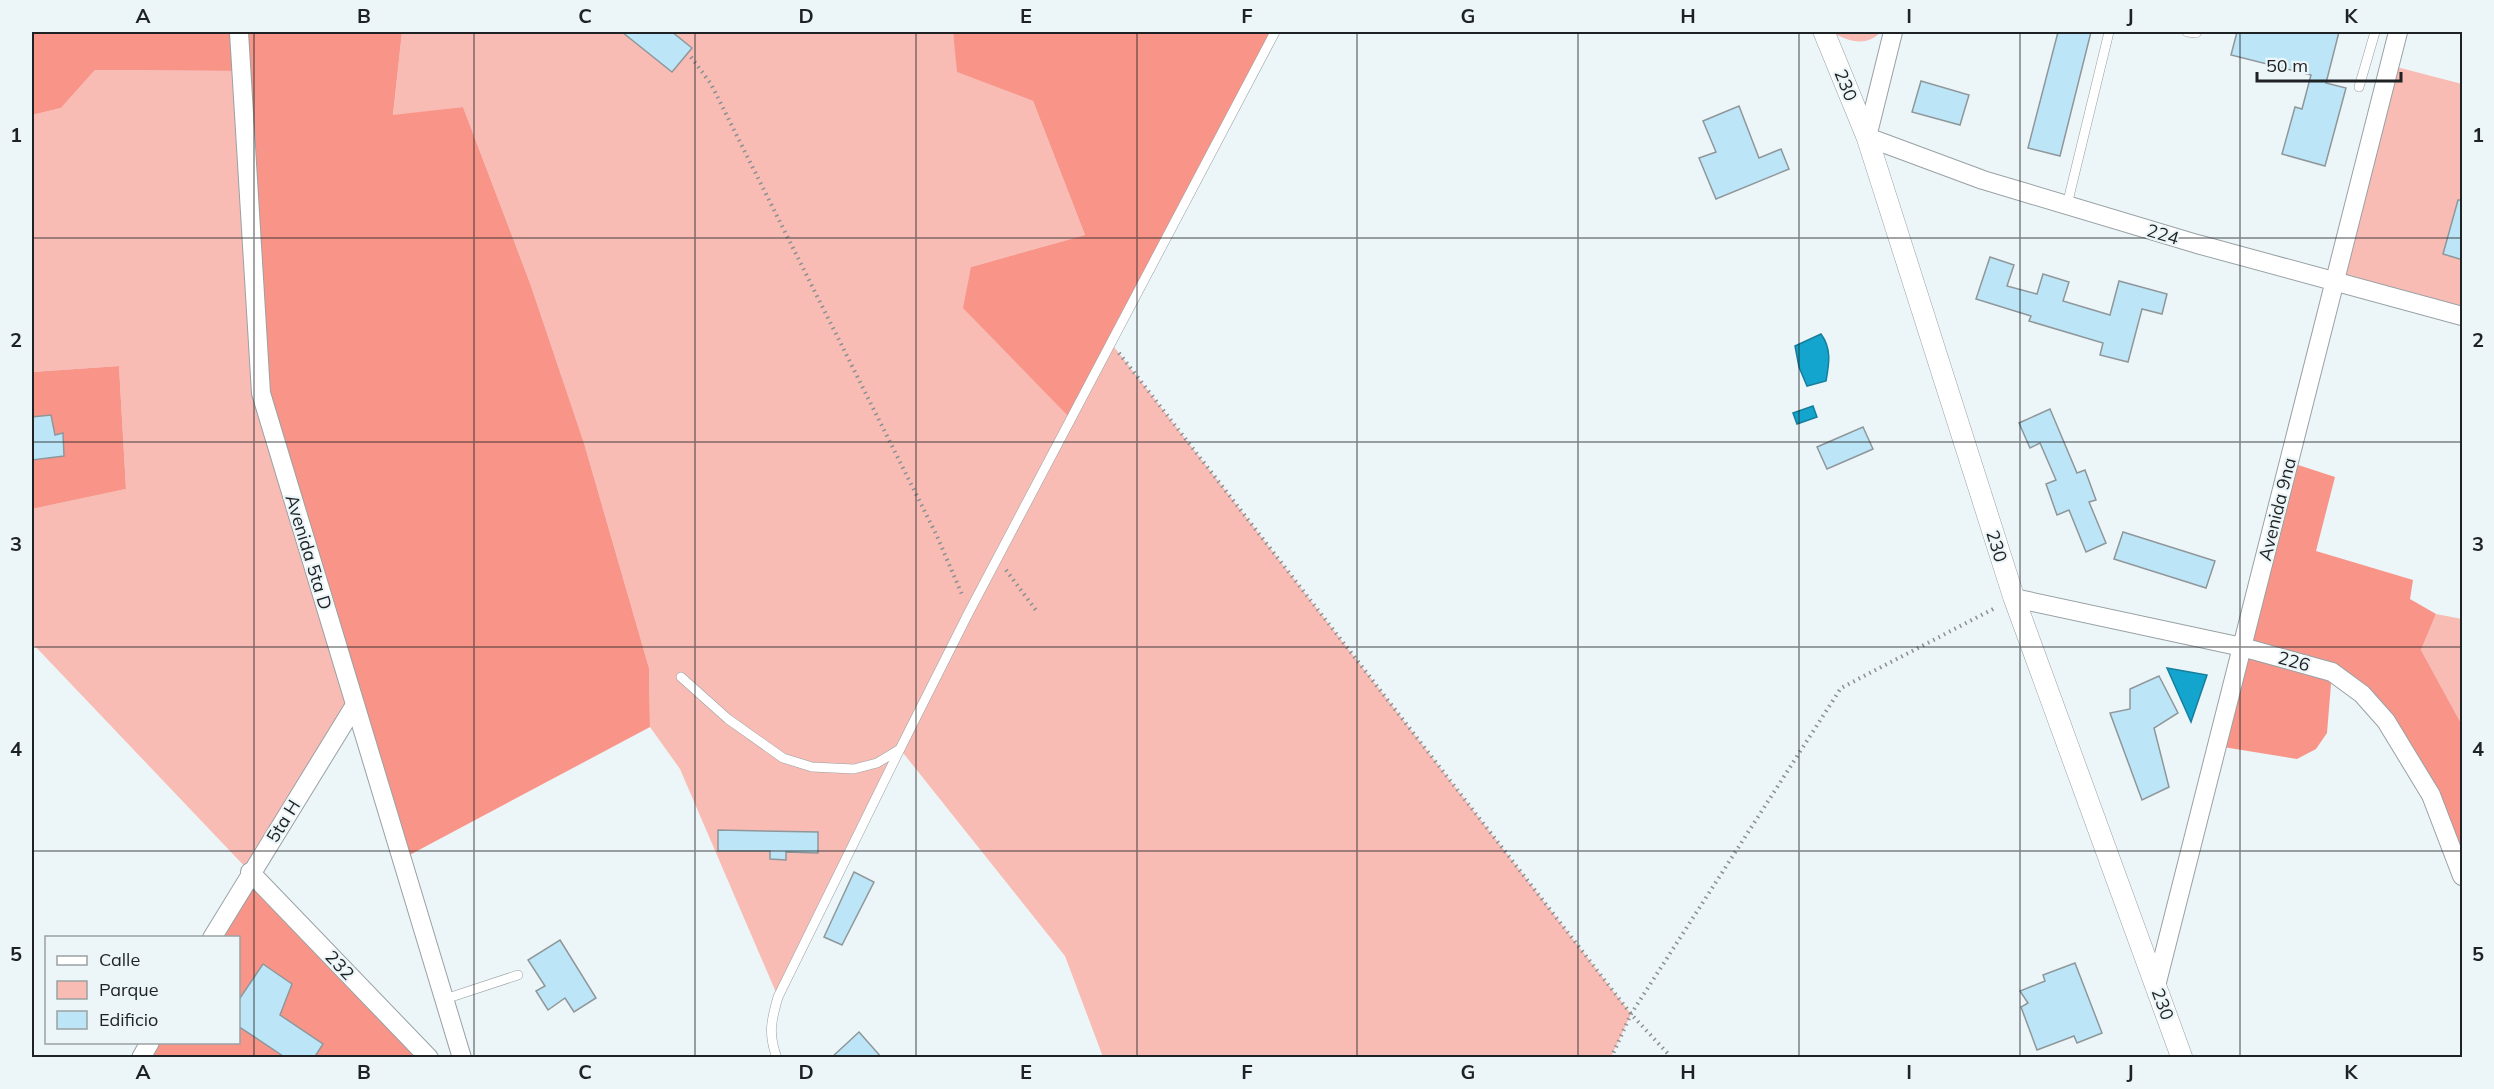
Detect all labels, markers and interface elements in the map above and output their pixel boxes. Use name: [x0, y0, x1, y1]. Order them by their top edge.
text: A: [136, 3, 151, 28]
text: B: [357, 3, 371, 28]
text: C: [578, 3, 592, 28]
text: D: [798, 3, 814, 28]
text: E: [1020, 3, 1032, 28]
text: F: [1241, 3, 1253, 28]
text: G: [1461, 3, 1475, 28]
text: H: [1680, 3, 1696, 28]
text: I: [1906, 3, 1912, 28]
text: J: [2126, 3, 2134, 28]
text: K: [2344, 3, 2358, 28]
scale bar: [2257, 45, 2401, 83]
text: 50 m: [2266, 54, 2308, 77]
street label: 230: [1829, 66, 1863, 104]
text: 1: [10, 122, 22, 147]
text: 1: [2472, 122, 2484, 147]
street label: 224: [2144, 218, 2182, 250]
text: 2: [10, 327, 22, 352]
text: 2: [2472, 327, 2484, 352]
street label: Avenida 9na: [2253, 455, 2301, 563]
street label: Avenida 5ta D: [281, 492, 337, 612]
street label: 230: [1981, 527, 2013, 565]
text: 3: [10, 531, 22, 556]
text: 3: [2472, 531, 2484, 556]
street label: 226: [2275, 646, 2313, 676]
text: 4: [10, 736, 22, 761]
text: 4: [2472, 736, 2484, 761]
street label: 5ta H: [261, 795, 305, 847]
legend: [45, 936, 240, 1044]
text: 5: [10, 941, 22, 966]
text: 5: [2472, 941, 2484, 966]
street label: 232: [320, 945, 360, 985]
text: Calle: [99, 948, 140, 971]
text: Parque: [99, 978, 158, 1001]
street label: 230: [2147, 985, 2179, 1023]
text: Edificio: [99, 1008, 158, 1031]
text: A: [136, 1059, 151, 1084]
text: B: [357, 1059, 371, 1084]
text: C: [578, 1059, 592, 1084]
text: D: [798, 1059, 814, 1084]
text: E: [1020, 1059, 1032, 1084]
text: F: [1241, 1059, 1253, 1084]
text: G: [1461, 1059, 1475, 1084]
text: H: [1680, 1059, 1696, 1084]
text: I: [1906, 1059, 1912, 1084]
text: J: [2126, 1059, 2134, 1084]
text: K: [2344, 1059, 2358, 1084]

